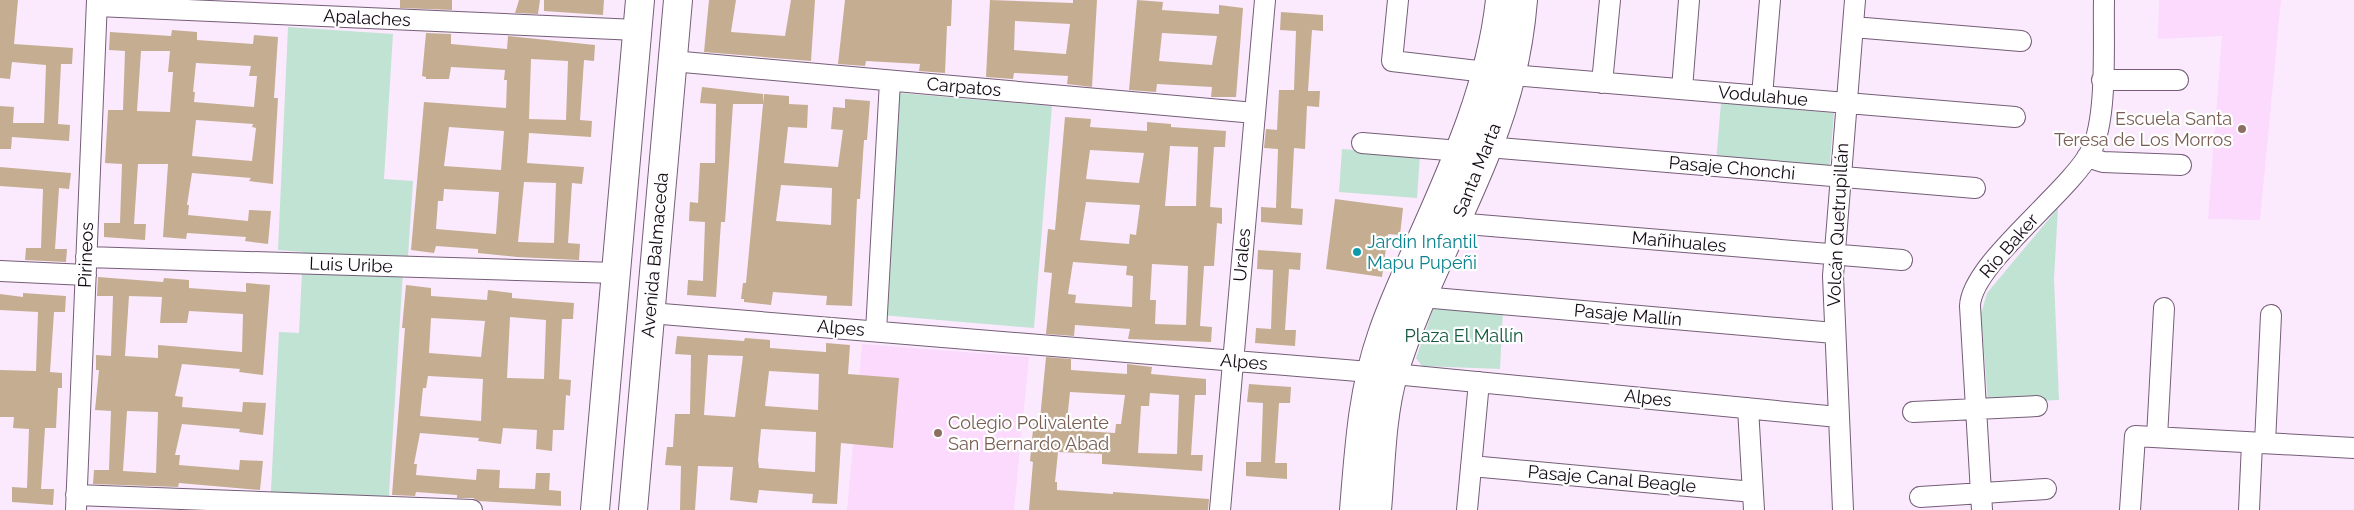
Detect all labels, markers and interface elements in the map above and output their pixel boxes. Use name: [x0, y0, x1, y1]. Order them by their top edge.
street label: Apalaches: [323, 5, 412, 30]
street label: Carpatos: [926, 73, 1002, 100]
street label: Vodulahue: [1717, 81, 1809, 110]
place label: Escuela Santa Teresa de Los Morros: [2054, 108, 2232, 150]
street label: Santa Marta: [1448, 120, 1505, 220]
marker: Escuela Santa Teresa de Los Morros: [2236, 123, 2248, 135]
street label: Volcán Quetrupillán: [1823, 142, 1852, 308]
street label: Pasaje Chonchi: [1668, 152, 1796, 183]
street label: Avenida Balmaceda: [637, 171, 672, 338]
street label: Río Baker: [1975, 209, 2043, 282]
street label: Pirineos: [74, 221, 97, 288]
street label: Urales: [1229, 227, 1254, 283]
street label: Mañihuales: [1631, 227, 1728, 256]
place label: Jardín Infantil Mapu Pupeñi: [1367, 231, 1478, 273]
marker: Jardín Infantil Mapu Pupeñi: [1351, 246, 1363, 258]
street label: Luis Uribe: [309, 253, 394, 276]
street label: Pasaje Mallín: [1573, 299, 1683, 330]
street label: Alpes: [816, 315, 866, 340]
park label: Plaza El Mallín: [1405, 325, 1523, 346]
street label: Alpes: [1219, 349, 1269, 374]
street label: Alpes: [1623, 385, 1673, 410]
place label: Colegio Polivalente San Bernardo Abad: [948, 412, 1109, 454]
marker: Colegio Polivalente San Bernardo Abad: [932, 427, 944, 439]
street label: Pasaje Canal Beagle: [1527, 461, 1698, 496]

